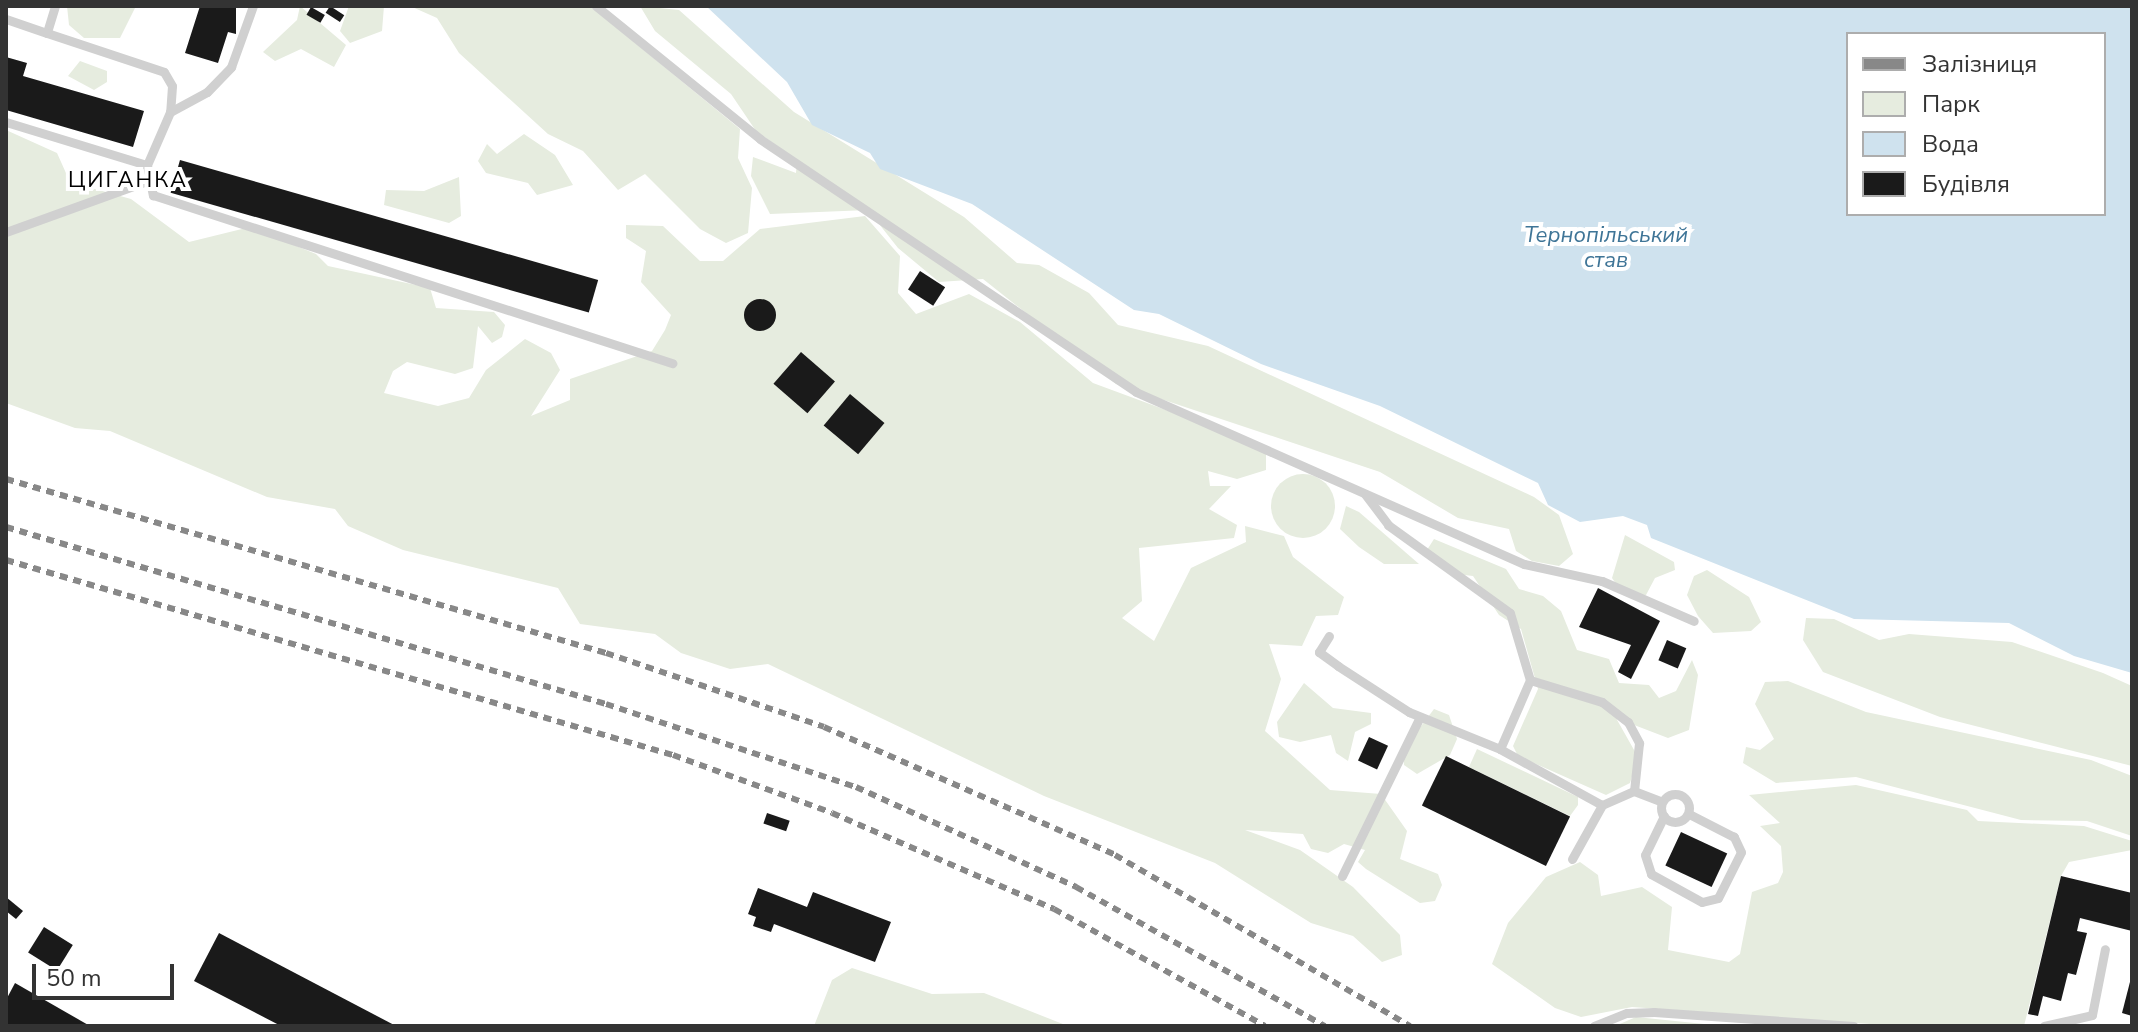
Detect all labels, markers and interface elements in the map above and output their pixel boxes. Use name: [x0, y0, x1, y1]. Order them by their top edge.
legend: [1846, 32, 2106, 216]
text: Залізниця: [1922, 48, 2037, 80]
text: Парк: [1922, 88, 1980, 120]
text: Вода: [1922, 128, 1979, 160]
district label: ЦИГАНКА: [68, 168, 188, 194]
text: Будівля: [1922, 168, 2010, 200]
water label: Тернопільський став: [1524, 222, 1688, 274]
scale bar: [36, 948, 178, 998]
text: 50 m: [46, 962, 102, 994]

